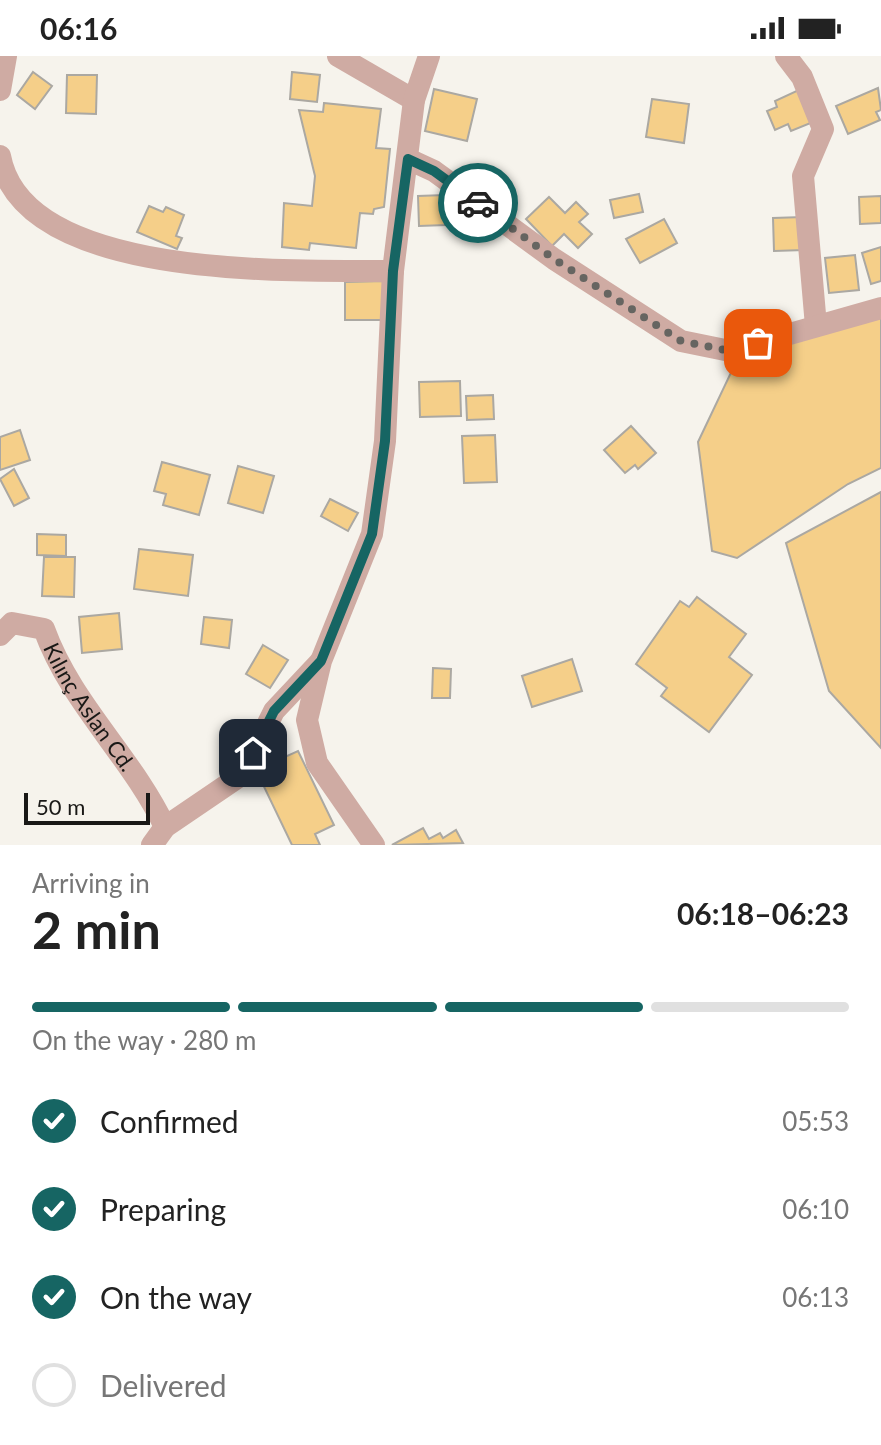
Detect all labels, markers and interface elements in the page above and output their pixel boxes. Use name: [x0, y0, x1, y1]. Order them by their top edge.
text: 06:16: [40, 10, 117, 46]
courier: [438, 163, 518, 243]
icon: car: [456, 181, 500, 225]
pin: [724, 309, 792, 377]
icon: bag: [736, 321, 780, 365]
street label: Kılınç Aslan Cd.: [38, 638, 142, 776]
pin: [219, 719, 287, 787]
icon: home: [231, 731, 275, 775]
scale bar: [24, 789, 150, 825]
text: 50 m: [36, 793, 85, 820]
text: Arriving in: [32, 867, 150, 899]
text: 06:18–06:23: [677, 895, 849, 931]
text: 2 min: [32, 898, 161, 960]
text: On the way · 280 m: [32, 1024, 256, 1056]
icon: check: [32, 1099, 76, 1143]
text: Confirmed: [100, 1103, 239, 1139]
text: 05:53: [782, 1105, 849, 1137]
icon: check: [32, 1187, 76, 1231]
text: Preparing: [100, 1191, 226, 1227]
text: 06:10: [782, 1193, 849, 1225]
icon: check: [32, 1275, 76, 1319]
text: On the way: [100, 1279, 252, 1315]
text: 06:13: [782, 1281, 849, 1313]
text: Delivered: [100, 1367, 227, 1403]

